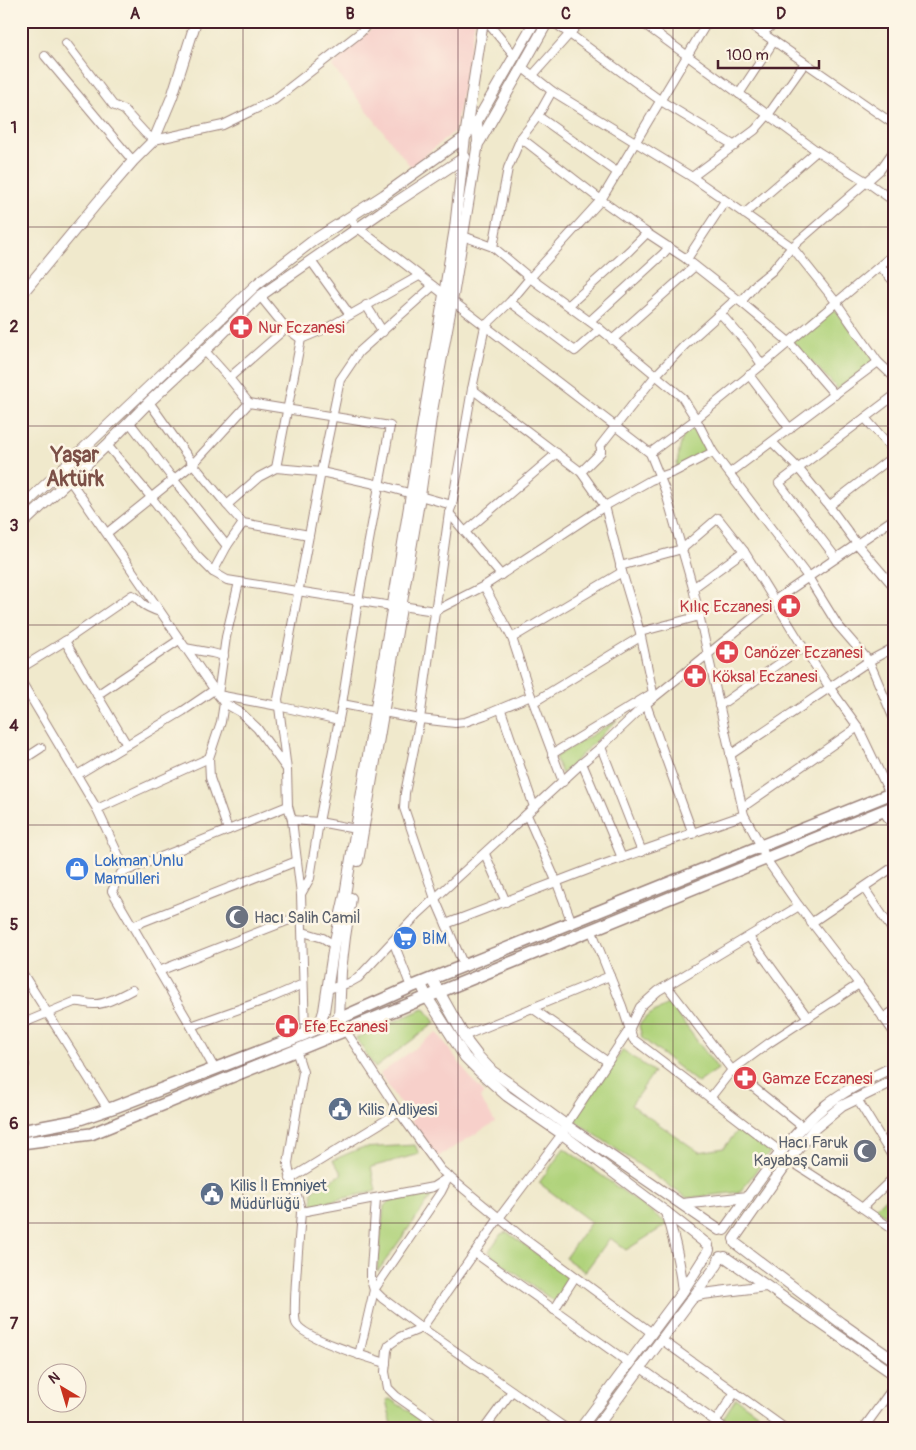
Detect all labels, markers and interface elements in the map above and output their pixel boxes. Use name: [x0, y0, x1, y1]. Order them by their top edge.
text: A: [130, 4, 141, 24]
text: B: [345, 4, 355, 24]
text: C: [561, 4, 571, 24]
text: D: [776, 4, 786, 24]
scale bar: [718, 38, 820, 70]
text: 100 m: [726, 46, 769, 65]
text: 1: [11, 118, 17, 138]
pharmacy icon: Nur Eczanesi: [228, 314, 254, 340]
text: 2: [10, 317, 19, 337]
place label: Nur Eczanesi: [258, 318, 345, 338]
district label: Yaşar Aktürk: [46, 442, 104, 493]
text: 3: [10, 516, 19, 536]
pharmacy icon: Kılıç Eczanesi: [776, 593, 802, 619]
place label: Kılıç Eczanesi: [679, 597, 772, 617]
pharmacy icon: Canözer Eczanesi: [714, 639, 740, 665]
place label: Canözer Eczanesi: [744, 643, 863, 663]
pharmacy icon: Köksal Eczanesi: [682, 663, 708, 689]
place label: Köksal Eczanesi: [712, 667, 818, 687]
text: 4: [9, 716, 19, 736]
place label: Lokman Unlu Mamulleri: [94, 851, 184, 889]
shop icon: Lokman Unlu Mamulleri: [64, 856, 90, 882]
mosque icon: Hacı Salih Camiİ: [224, 904, 250, 930]
place label: Hacı Salih Camiİ: [254, 908, 361, 928]
text: 5: [10, 915, 19, 935]
supermarket icon: BİM: [392, 925, 418, 951]
place label: BİM: [422, 929, 447, 949]
pharmacy icon: Efe Eczanesi: [274, 1013, 300, 1039]
place label: Efe Eczanesi: [304, 1017, 388, 1037]
pharmacy icon: Gamze Eczanesi: [732, 1065, 758, 1091]
place label: Gamze Eczanesi: [762, 1069, 873, 1089]
public building icon: Kilis Adliyesi: [327, 1096, 353, 1122]
place label: Kilis Adliyesi: [358, 1100, 437, 1120]
text: 6: [9, 1114, 19, 1134]
place label: Hacı Faruk Kayabaş Camii: [753, 1133, 848, 1171]
mosque icon: Hacı Faruk Kayabaş Camii: [852, 1138, 878, 1164]
place label: Kilis İl Emniyet Müdürlüğü: [230, 1176, 328, 1214]
public building icon: Kilis İl Emniyet Müdürlüğü: [199, 1181, 225, 1207]
text: 7: [10, 1314, 19, 1334]
north arrow: [38, 1362, 88, 1412]
text: N: [45, 1369, 63, 1388]

